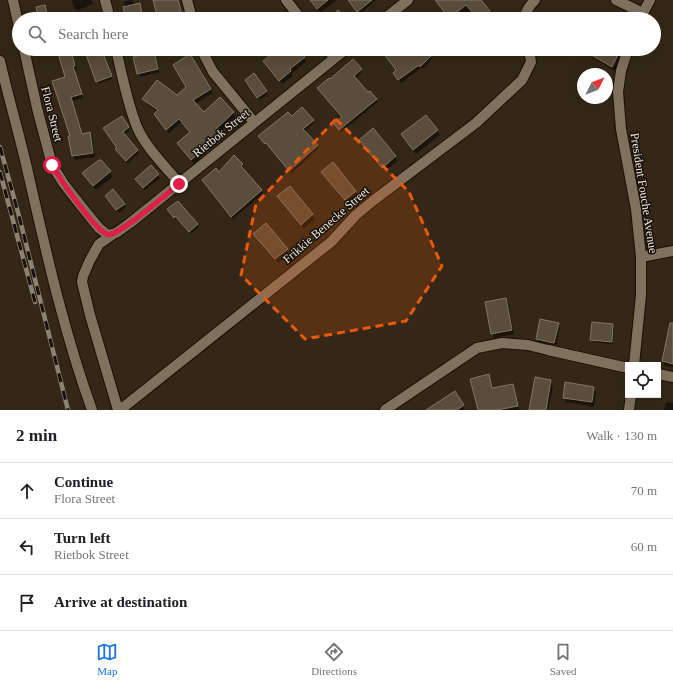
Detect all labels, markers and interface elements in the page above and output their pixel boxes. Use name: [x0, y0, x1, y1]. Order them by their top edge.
search box: [12, 12, 661, 56]
icon: search: [26, 23, 48, 45]
text: Search here: [58, 26, 128, 42]
north arrow: [577, 68, 613, 104]
street label: Flora Street: [38, 85, 66, 144]
street label: Rietbok Street: [190, 105, 253, 160]
street label: President Fouche Avenue: [628, 132, 660, 254]
route start: [43, 156, 61, 174]
route end: [170, 175, 188, 193]
street label: Frikkie Benecke Street: [280, 183, 373, 266]
map controls: [625, 362, 661, 398]
button: locate: [625, 362, 661, 398]
text: 2 min: [16, 426, 57, 445]
text: Walk · 130 m: [586, 428, 657, 443]
text: Continue: [54, 474, 113, 490]
icon: ahead: [16, 480, 38, 502]
text: 70 m: [631, 483, 657, 498]
text: Flora Street: [54, 491, 115, 506]
text: Turn left: [54, 530, 111, 546]
icon: left: [16, 536, 38, 558]
text: 60 m: [631, 539, 657, 554]
text: Rietbok Street: [54, 547, 129, 562]
icon: arrive: [16, 592, 38, 614]
text: Arrive at destination: [54, 594, 187, 610]
tab: Map: [96, 641, 118, 677]
tab: Directions: [311, 641, 357, 677]
tab: Saved: [550, 641, 577, 677]

